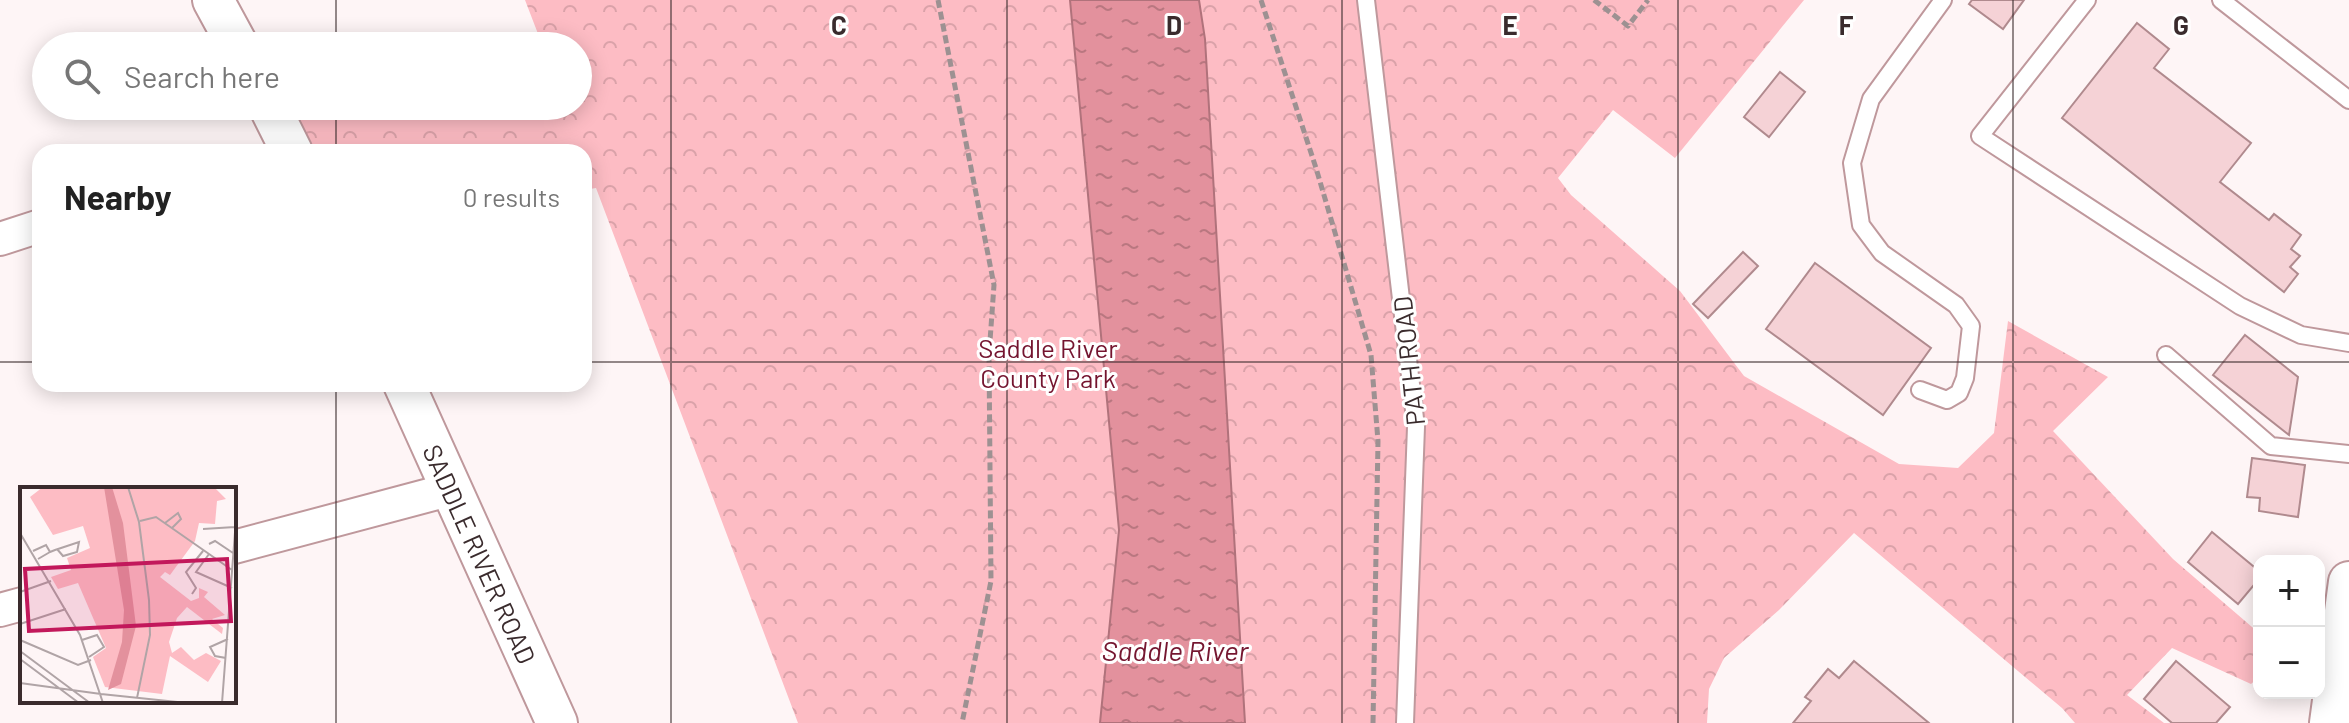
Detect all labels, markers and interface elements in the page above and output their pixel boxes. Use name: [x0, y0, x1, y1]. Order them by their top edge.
text: C: [831, 9, 847, 40]
text: D: [1166, 9, 1182, 40]
text: E: [1502, 9, 1518, 40]
text: F: [1839, 9, 1854, 40]
text: G: [2173, 9, 2189, 40]
search box: [32, 32, 592, 120]
icon: search: [60, 54, 104, 98]
text: Search here: [124, 58, 280, 94]
text: Nearby: [64, 176, 172, 217]
text: 0 results: [463, 181, 560, 212]
street label: PATH ROAD: [1386, 295, 1430, 427]
park label: Saddle River County Park: [978, 332, 1118, 393]
street label: SADDLE RIVER ROAD: [418, 439, 543, 668]
inset map: [20, 487, 236, 703]
map controls: [2253, 555, 2325, 699]
button: +: [2253, 555, 2325, 627]
button: −: [2253, 627, 2325, 699]
water label: Saddle River: [1102, 633, 1250, 667]

